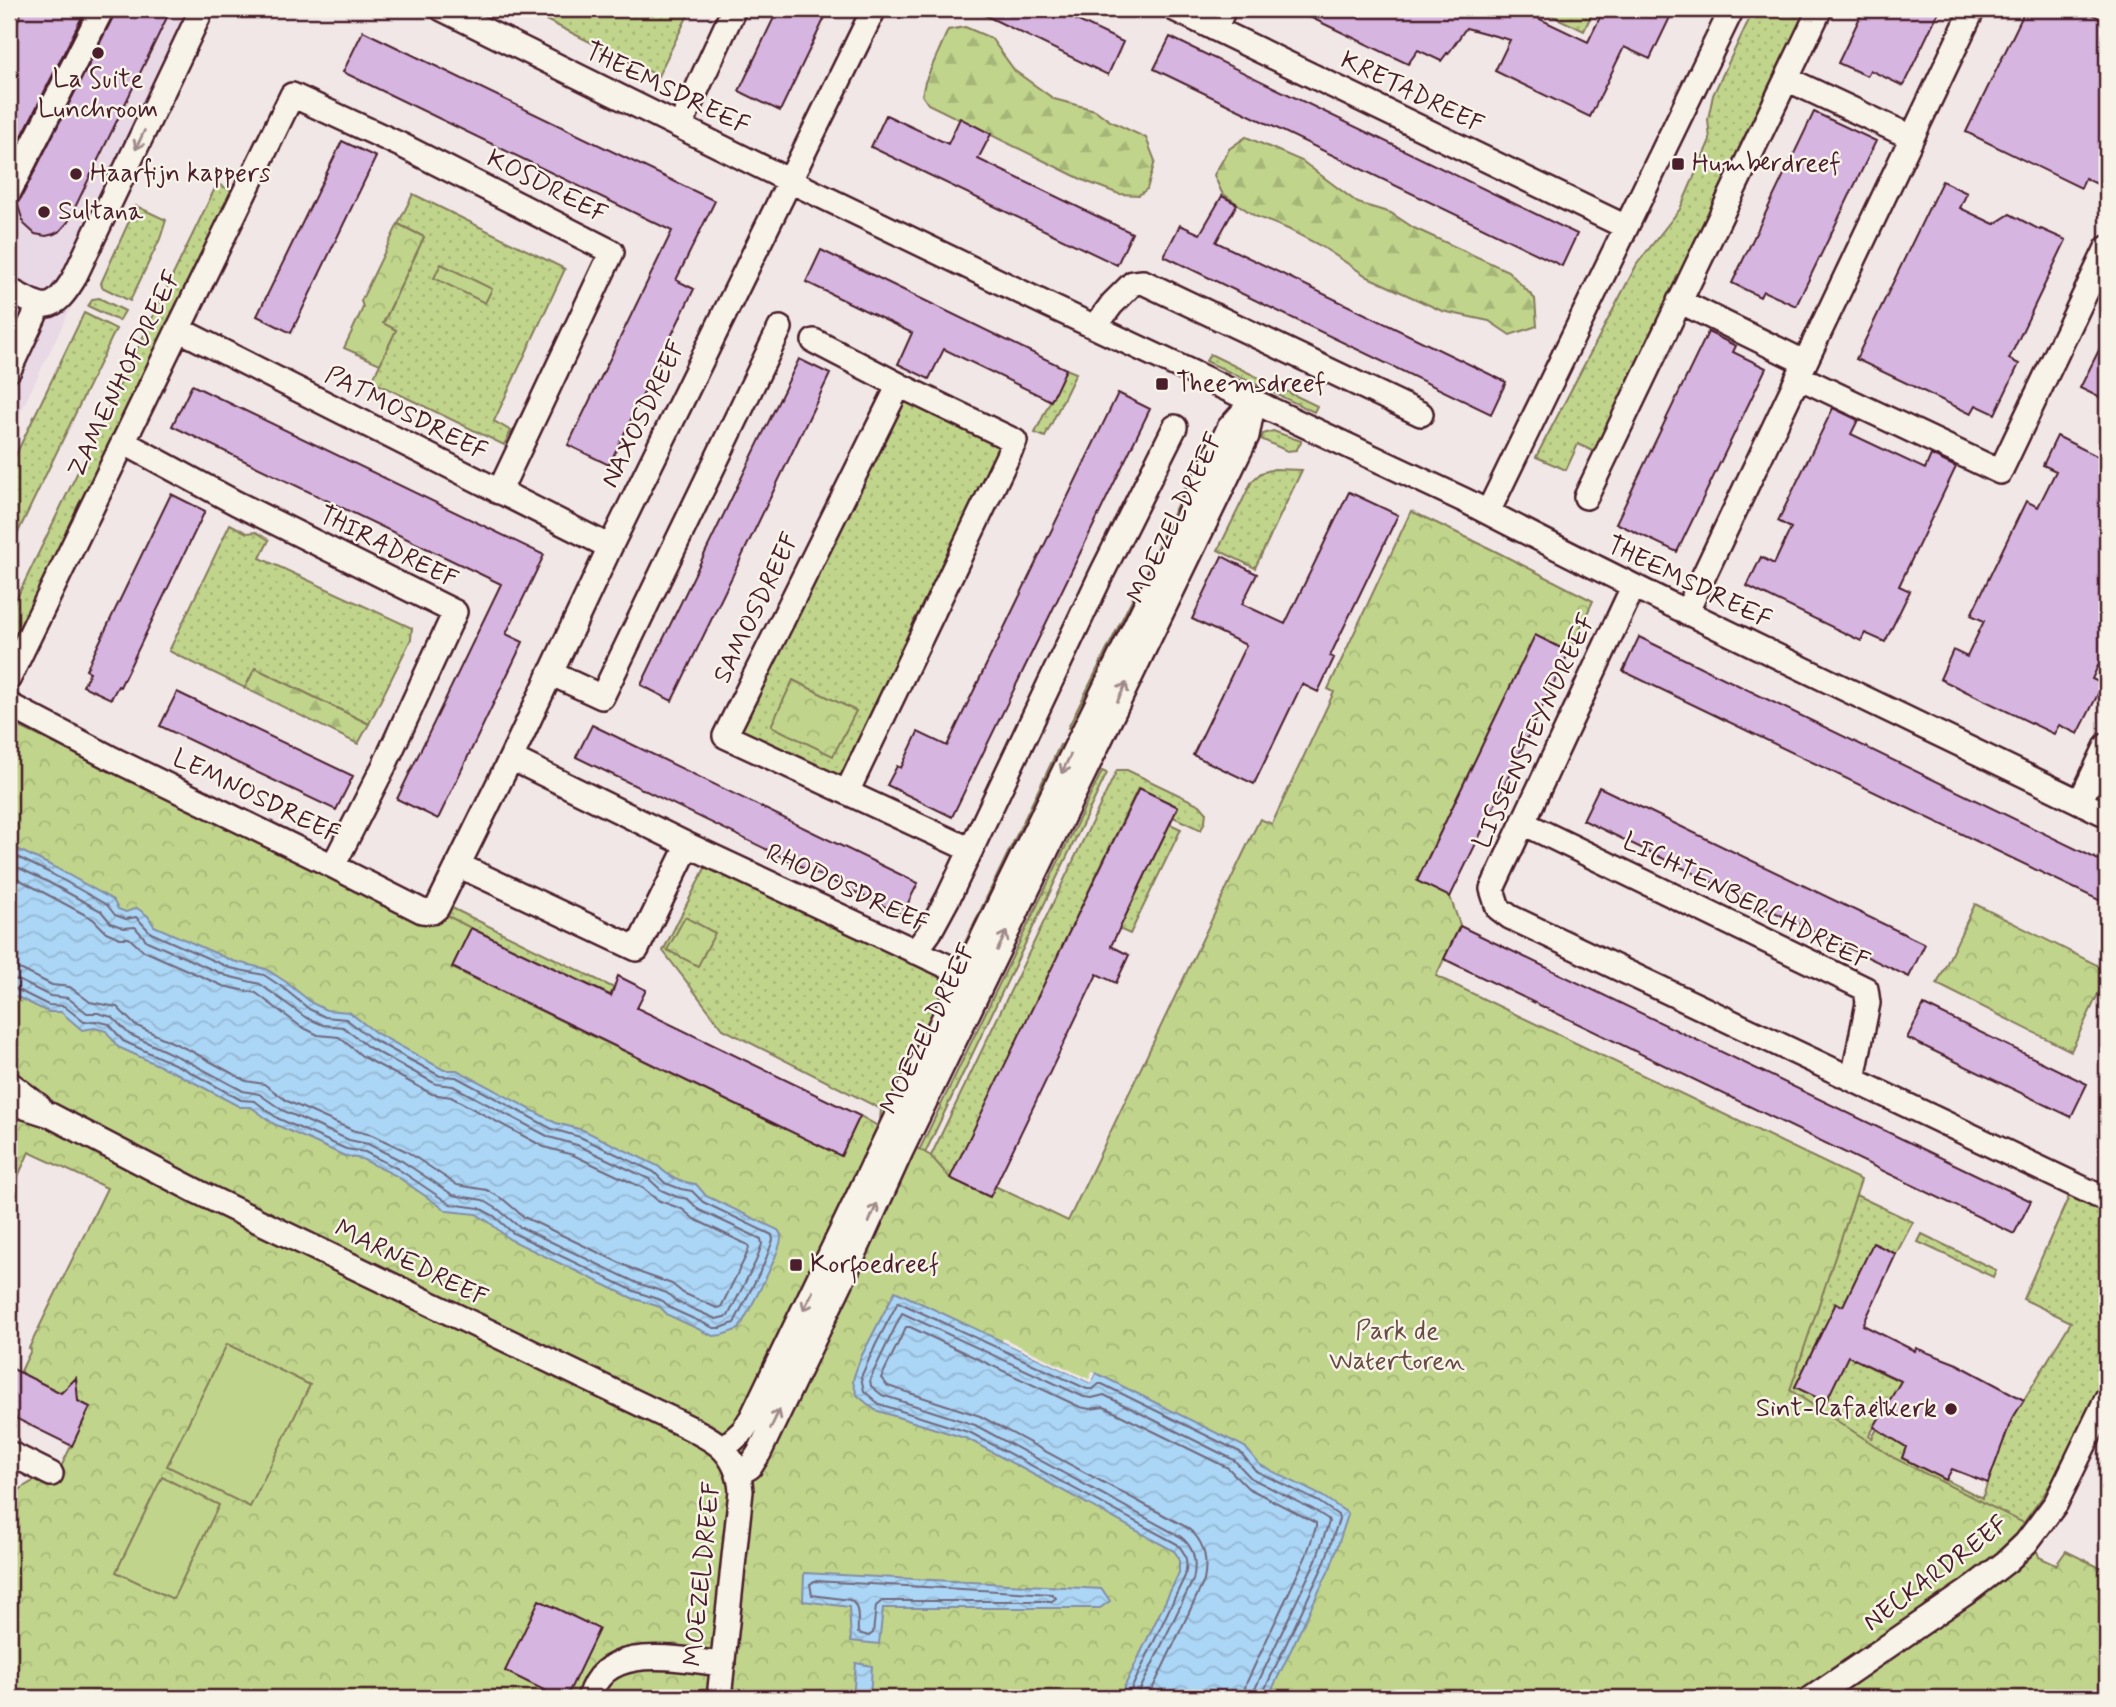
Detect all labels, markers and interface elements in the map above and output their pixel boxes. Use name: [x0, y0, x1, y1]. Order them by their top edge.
street label: THEEMSDREEF: [579, 34, 755, 144]
street label: KRETADREEF: [1335, 44, 1489, 142]
marker: La Suite Lunchroom: [90, 45, 106, 61]
place label: La Suite Lunchroom: [38, 63, 158, 127]
one-way arrow: [132, 129, 146, 150]
street label: KOSDREEF: [481, 142, 613, 232]
place label: Humberdreef: [1692, 147, 1841, 181]
marker: Humberdreef: [1670, 156, 1686, 172]
place label: Haarfijn kappers: [90, 157, 271, 191]
marker: Haarfijn kappers: [68, 166, 84, 182]
place label: Sultana: [58, 195, 144, 229]
marker: Sultana: [36, 204, 52, 220]
street label: ZAMENHOFDREEF: [60, 265, 190, 483]
street label: NAXOSDREEF: [593, 334, 695, 494]
street label: PATMOSDREEF: [319, 358, 493, 470]
place label: Theemsdreef: [1176, 367, 1326, 401]
marker: Theemsdreef: [1154, 376, 1170, 392]
street label: MOEZELDREEF: [1120, 427, 1232, 609]
street label: THIRADREEF: [312, 498, 464, 598]
street label: SAMOSDREEF: [706, 527, 808, 689]
street label: THEEMSDREEF: [1601, 528, 1777, 638]
street label: LISSENSTEYNDREEF: [1466, 608, 1604, 854]
one-way arrow: [1116, 682, 1130, 703]
street label: LEMNOSDREEF: [167, 742, 345, 852]
one-way arrow: [1059, 753, 1073, 774]
street label: LICHTENBERCHDREEF: [1617, 825, 1875, 979]
street label: RHODOSDREEF: [760, 836, 934, 942]
one-way arrow: [996, 931, 1009, 952]
street label: MOEZELDREEF: [873, 938, 985, 1120]
one-way arrow: [867, 1203, 880, 1225]
street label: MARNEDREEF: [329, 1212, 493, 1316]
place label: Korfoedreef: [810, 1248, 939, 1284]
marker: Korfoedreef: [788, 1257, 804, 1273]
one-way arrow: [801, 1290, 814, 1311]
park label: Park de Watertoren: [1329, 1315, 1465, 1379]
place label: Sint-Rafaëlkerk: [1756, 1392, 1937, 1426]
marker: Sint-Rafaëlkerk: [1943, 1401, 1959, 1417]
one-way arrow: [769, 1408, 782, 1430]
street label: MOEZELDREEF: [676, 1480, 730, 1668]
street label: NECKARDREEF: [1857, 1508, 2015, 1640]

